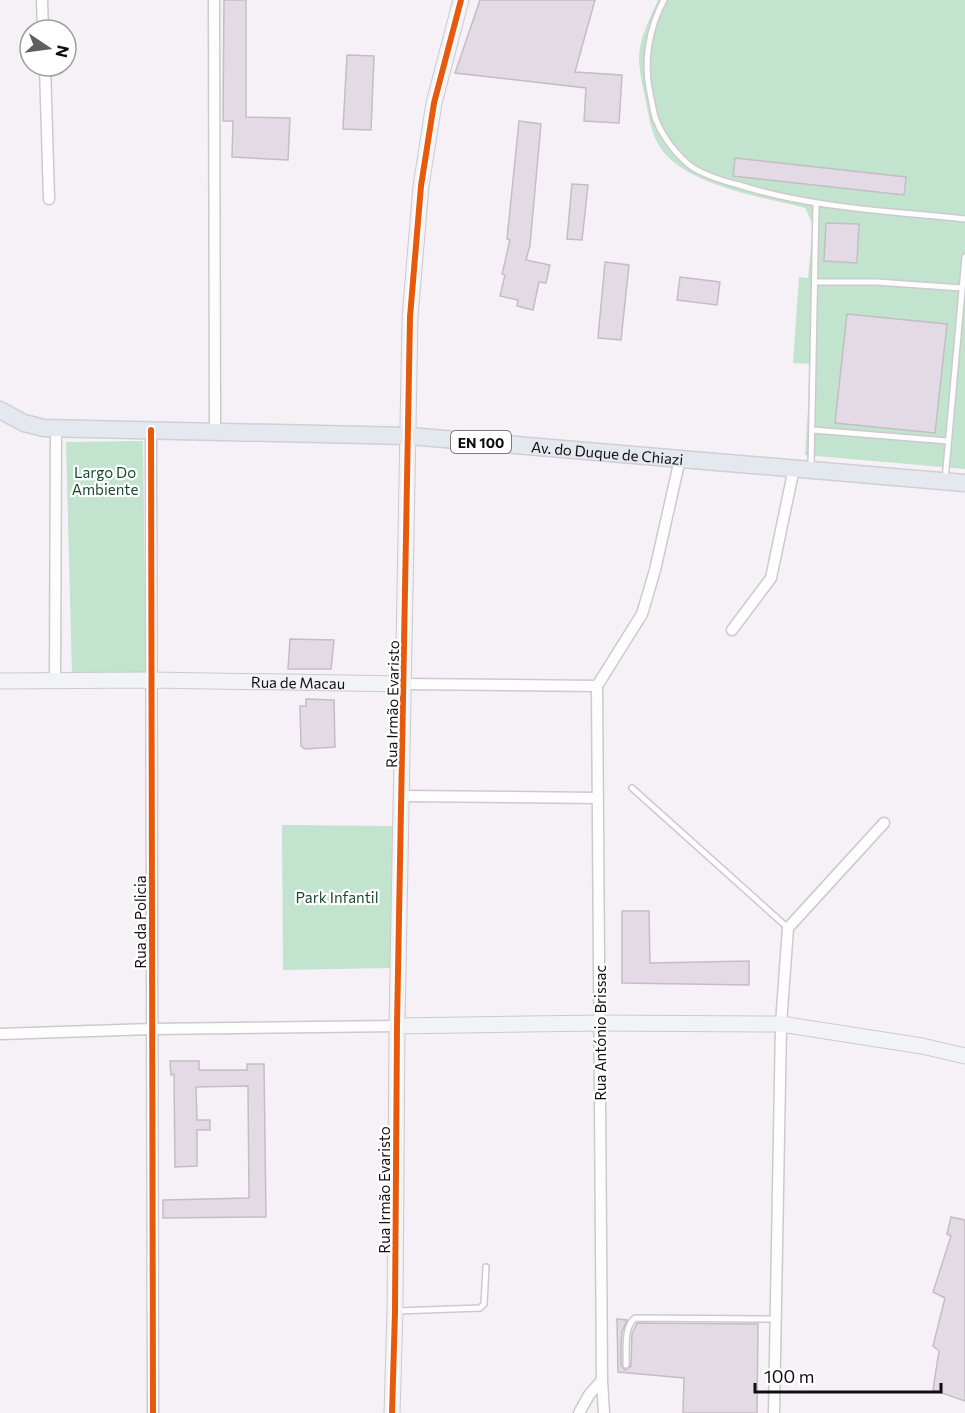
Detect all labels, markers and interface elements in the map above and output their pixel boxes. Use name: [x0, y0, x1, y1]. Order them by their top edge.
north arrow: [18, 18, 78, 78]
text: N: [52, 44, 74, 59]
road number: EN 100: [451, 431, 511, 453]
street label: Av. do Duque de Chiazi: [531, 437, 684, 468]
park label: Largo Do Ambiente: [72, 463, 138, 498]
street label: Rua Irmão Evaristo: [382, 640, 402, 768]
street label: Rua de Macau: [251, 673, 345, 692]
street label: Rua da Policia: [131, 875, 149, 969]
park label: Park Infantil: [295, 888, 379, 906]
street label: Rua António Brissac: [591, 965, 609, 1101]
street label: Rua Irmão Evaristo: [375, 1126, 393, 1254]
scale bar: [755, 1356, 941, 1394]
text: 100 m: [764, 1365, 814, 1387]

